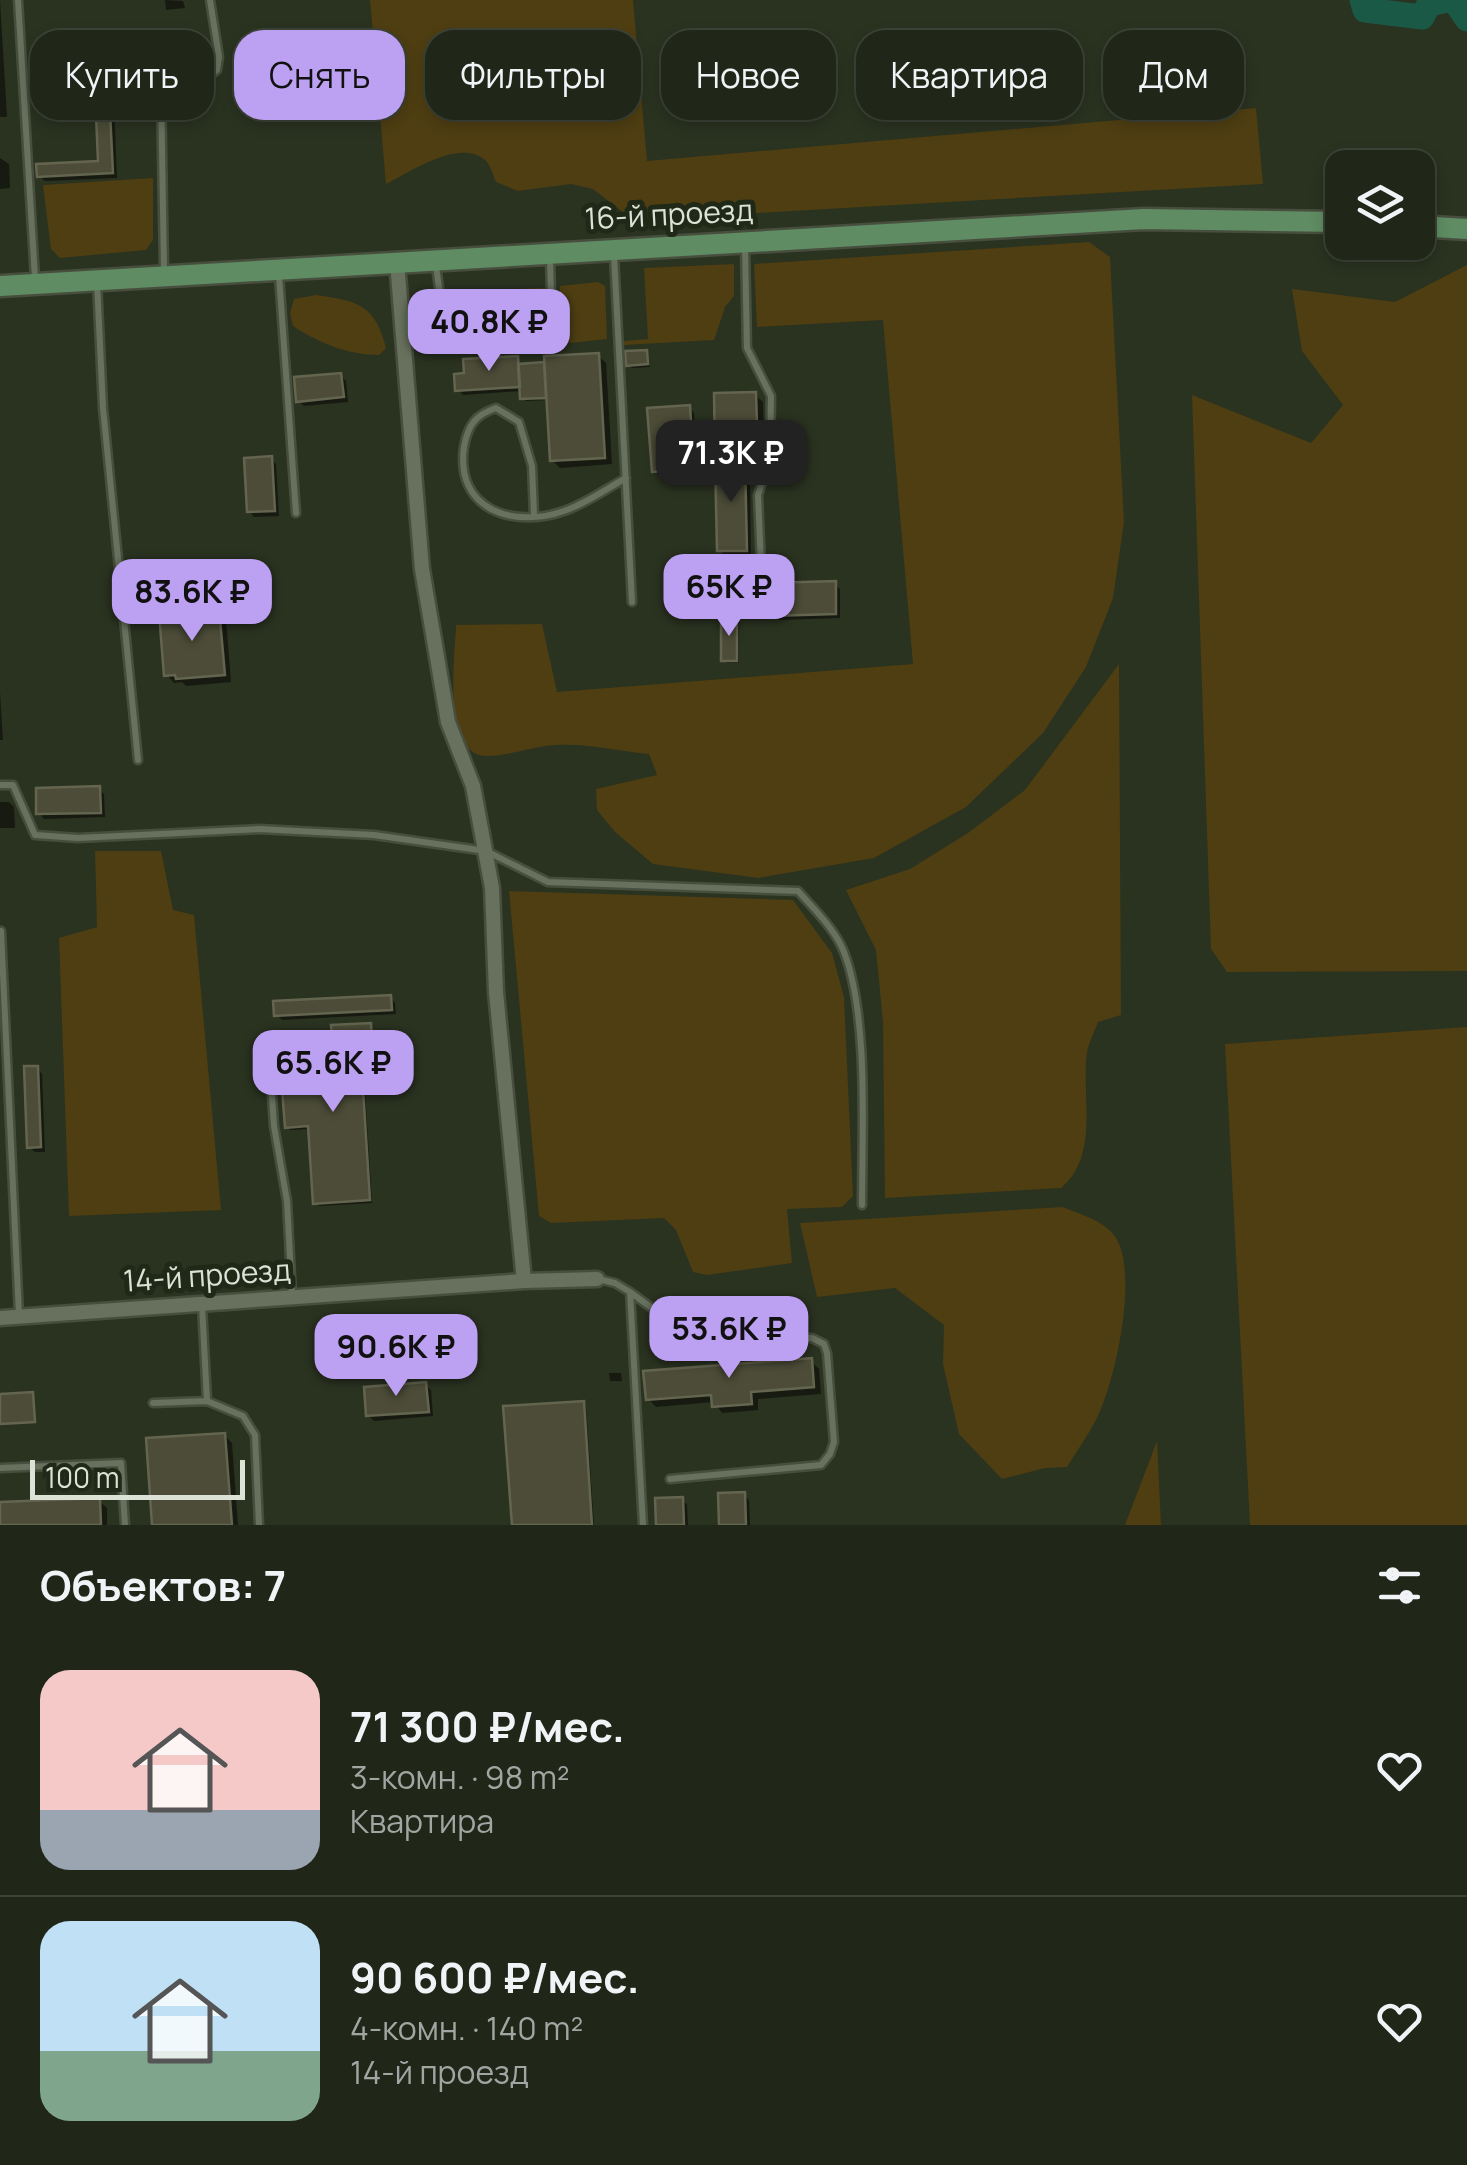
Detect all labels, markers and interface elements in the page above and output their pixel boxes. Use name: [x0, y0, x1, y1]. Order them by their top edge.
chip: Купить: [30, 30, 214, 120]
chip: Снять: [234, 30, 405, 120]
chip: Фильтры: [425, 30, 641, 120]
chip: Новое: [661, 30, 836, 120]
chip: Квартира: [856, 30, 1083, 120]
chip: Дом: [1103, 30, 1244, 120]
map controls: [1325, 150, 1435, 260]
button: layers: [1325, 150, 1435, 260]
street label: 16-й проезд: [584, 189, 754, 238]
pin: 40.8K ₽: [397, 289, 581, 374]
text: 40.8K ₽: [430, 299, 548, 343]
pin: 71.3K ₽: [639, 420, 823, 505]
text: 71.3K ₽: [678, 430, 784, 474]
pin: 65K ₽: [659, 554, 799, 639]
pin: 83.6K ₽: [100, 559, 284, 644]
text: 65K ₽: [685, 564, 773, 608]
text: 83.6K ₽: [134, 569, 250, 613]
pin: 65.6K ₽: [241, 1030, 425, 1115]
text: 65.6K ₽: [275, 1040, 391, 1084]
street label: 14-й проезд: [122, 1248, 292, 1301]
pin: 53.6K ₽: [637, 1296, 821, 1381]
text: 53.6K ₽: [671, 1306, 787, 1350]
pin: 90.6K ₽: [304, 1314, 488, 1399]
text: 90.6K ₽: [337, 1324, 455, 1368]
scale bar: [30, 1455, 245, 1500]
text: 100 m: [45, 1458, 119, 1496]
text: Объектов: 7: [40, 1556, 286, 1614]
icon: filters: [1372, 1558, 1427, 1613]
text: 71 300 ₽/мес.: [350, 1697, 625, 1755]
icon: home: [120, 1710, 240, 1830]
icon: heart: [1372, 1743, 1427, 1798]
text: 3-комн. · 98 m²: [350, 1755, 570, 1799]
text: Квартира: [350, 1799, 494, 1843]
text: 90 600 ₽/мес.: [350, 1948, 639, 2006]
icon: home: [120, 1961, 240, 2081]
icon: heart: [1372, 1994, 1427, 2049]
text: 4-комн. · 140 m²: [350, 2006, 583, 2050]
text: 14-й проезд: [350, 2050, 529, 2094]

